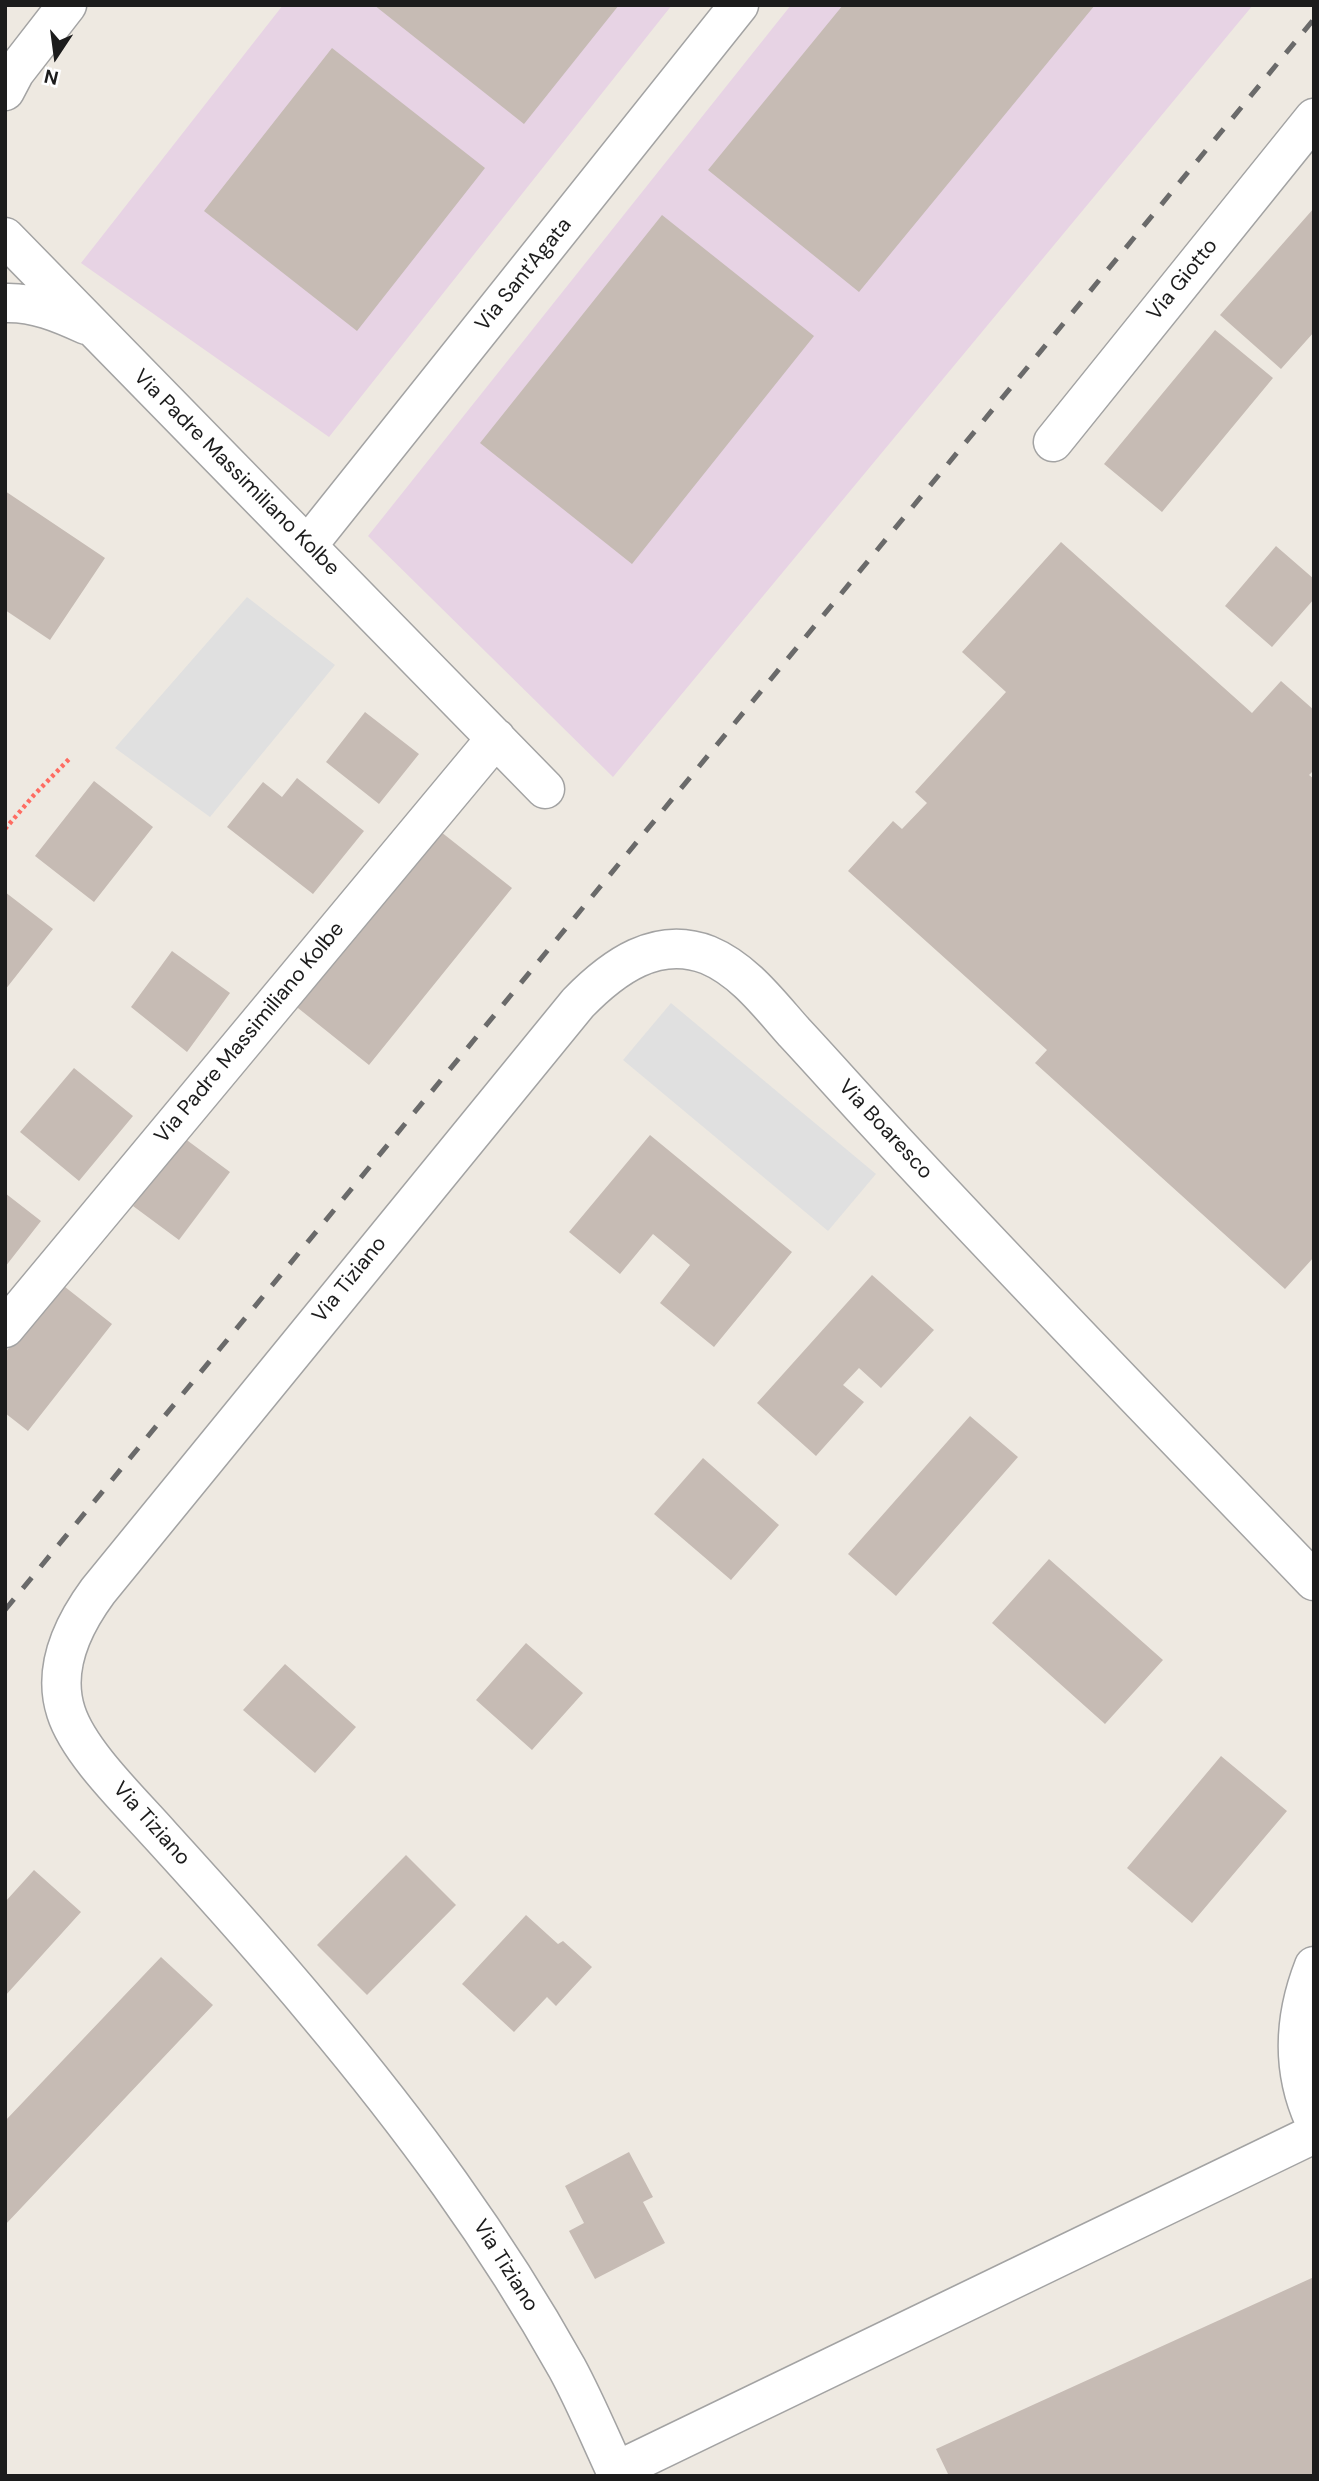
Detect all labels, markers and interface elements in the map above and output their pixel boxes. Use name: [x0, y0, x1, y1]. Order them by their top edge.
north arrow: [21, 21, 91, 91]
text: N: [42, 63, 61, 91]
street label: Via Sant'Agata: [471, 213, 577, 337]
street label: Via Giotto: [1142, 234, 1224, 326]
street label: Via Padre Massimiliano Kolbe: [128, 365, 344, 581]
street label: Via Padre Massimiliano Kolbe: [150, 917, 350, 1149]
street label: Via Boaresco: [832, 1075, 938, 1185]
street label: Via Tiziano: [308, 1232, 392, 1328]
street label: Via Tiziano: [107, 1777, 195, 1871]
street label: Via Tiziano: [467, 2215, 543, 2317]

